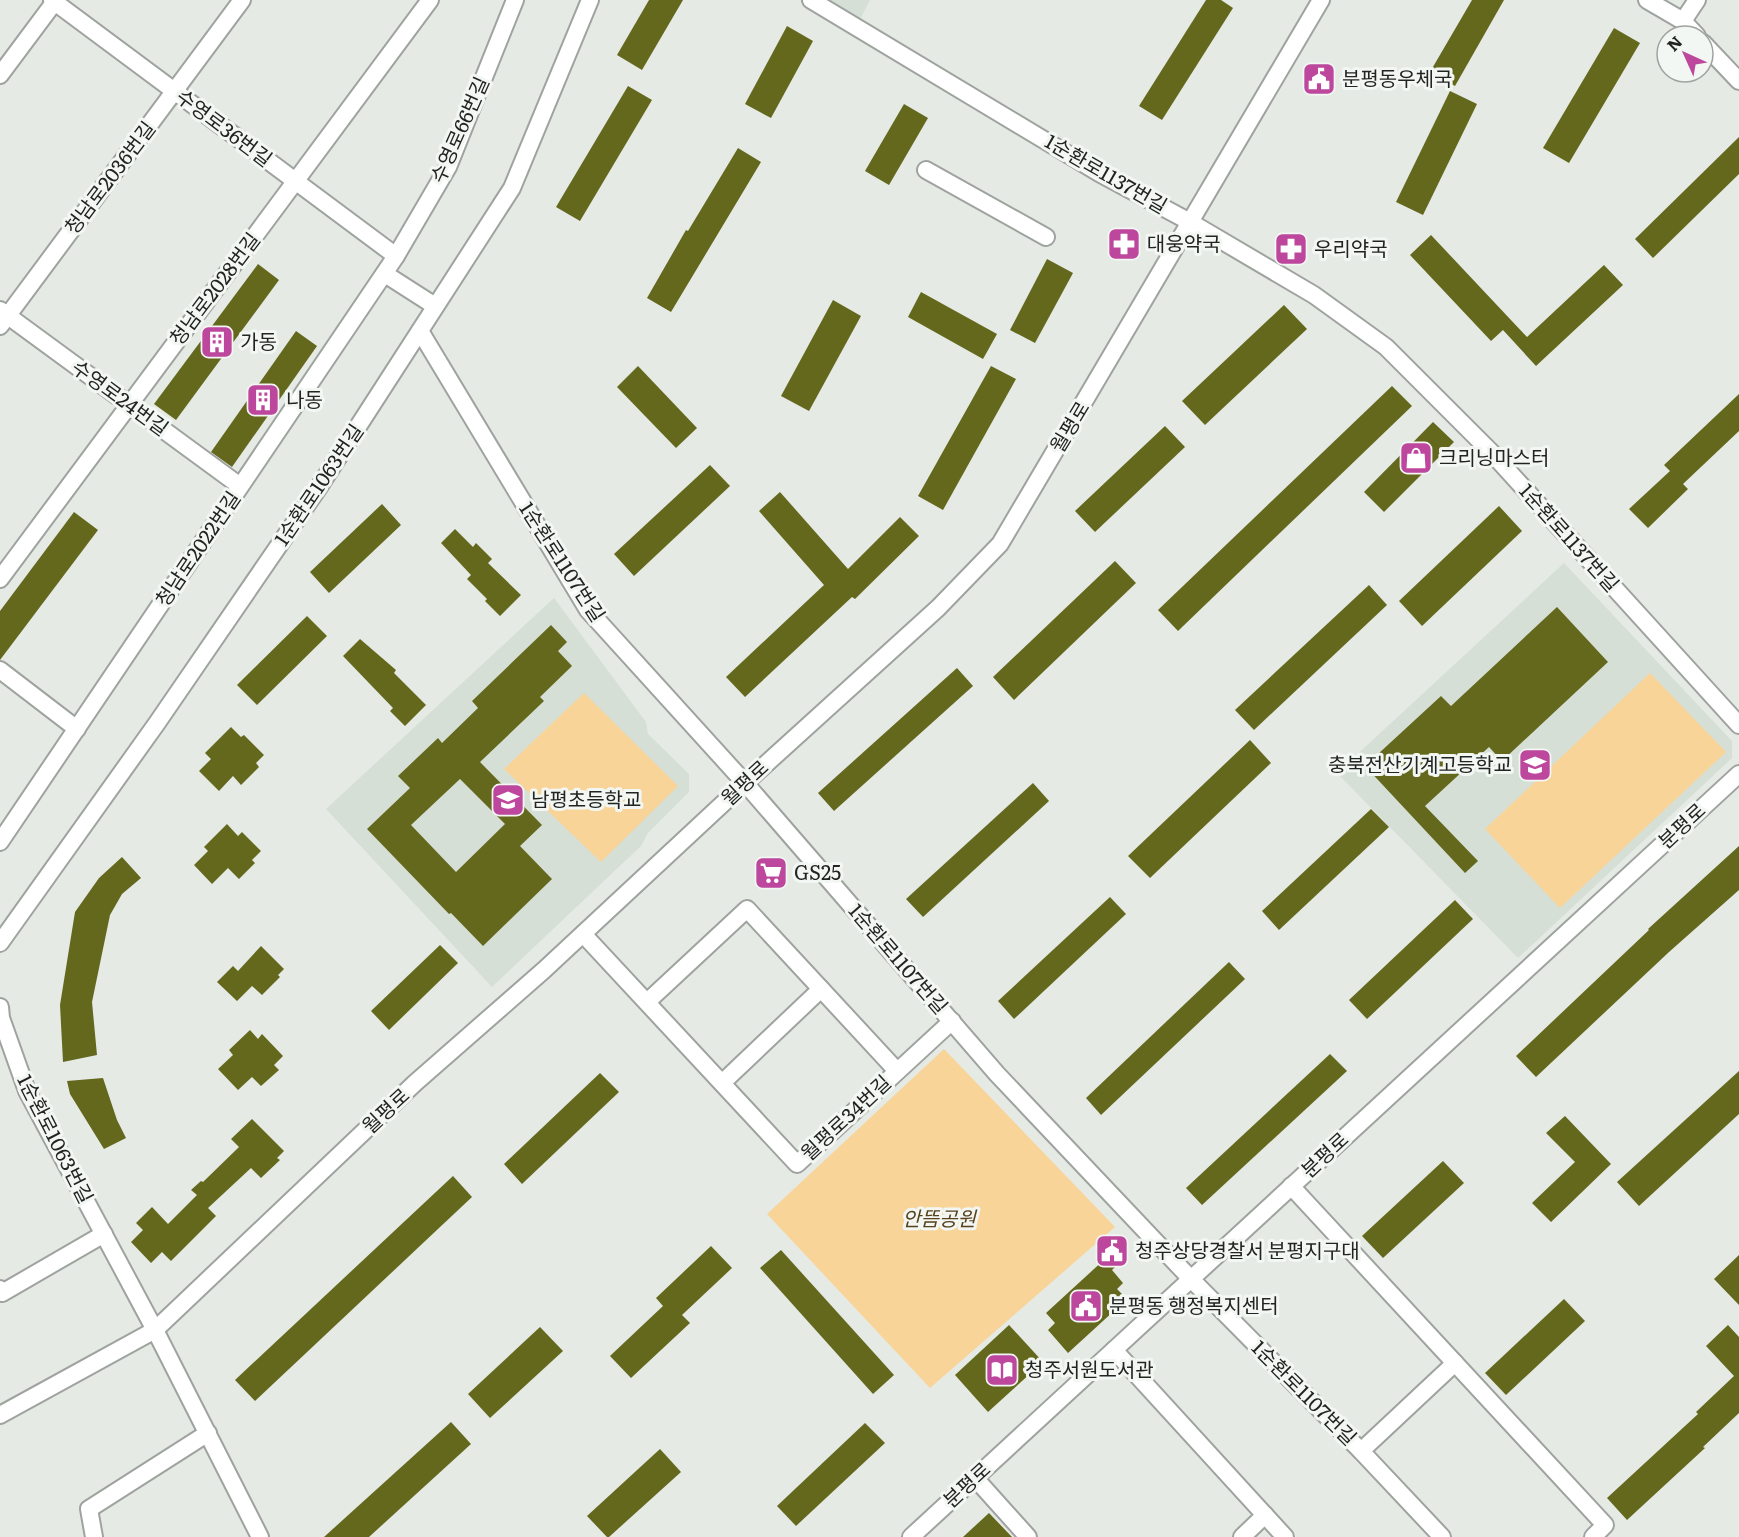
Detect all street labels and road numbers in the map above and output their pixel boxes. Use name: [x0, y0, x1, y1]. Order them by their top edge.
street label: 수영로66번길: [421, 71, 495, 187]
street label: 수영로36번길: [171, 80, 280, 173]
street label: 청남로2036번길: [56, 114, 161, 240]
street label: 1순환로1137번길: [1040, 125, 1174, 219]
street label: 청남로2028번길: [161, 225, 266, 351]
street label: 수영로24번길: [67, 351, 176, 442]
street label: 월평로: [1041, 395, 1095, 457]
street label: 1순환로1063번길: [265, 417, 369, 551]
street label: 1순환로1137번길: [1514, 476, 1627, 598]
street label: 청남로2022번길: [147, 484, 246, 612]
street label: 1순환로1107번길: [513, 495, 614, 627]
street label: 월평로: [713, 752, 774, 811]
street label: 분평로: [1650, 795, 1711, 854]
street label: 1순환로1107번길: [843, 896, 956, 1020]
street label: 월평로34번길: [793, 1067, 896, 1166]
street label: 1순환로1063번길: [11, 1068, 102, 1208]
street label: 월평로: [354, 1080, 415, 1139]
street label: 분평로: [1293, 1124, 1354, 1183]
street label: 1순환로1107번길: [1246, 1332, 1365, 1451]
street label: 분평로: [935, 1454, 996, 1513]

